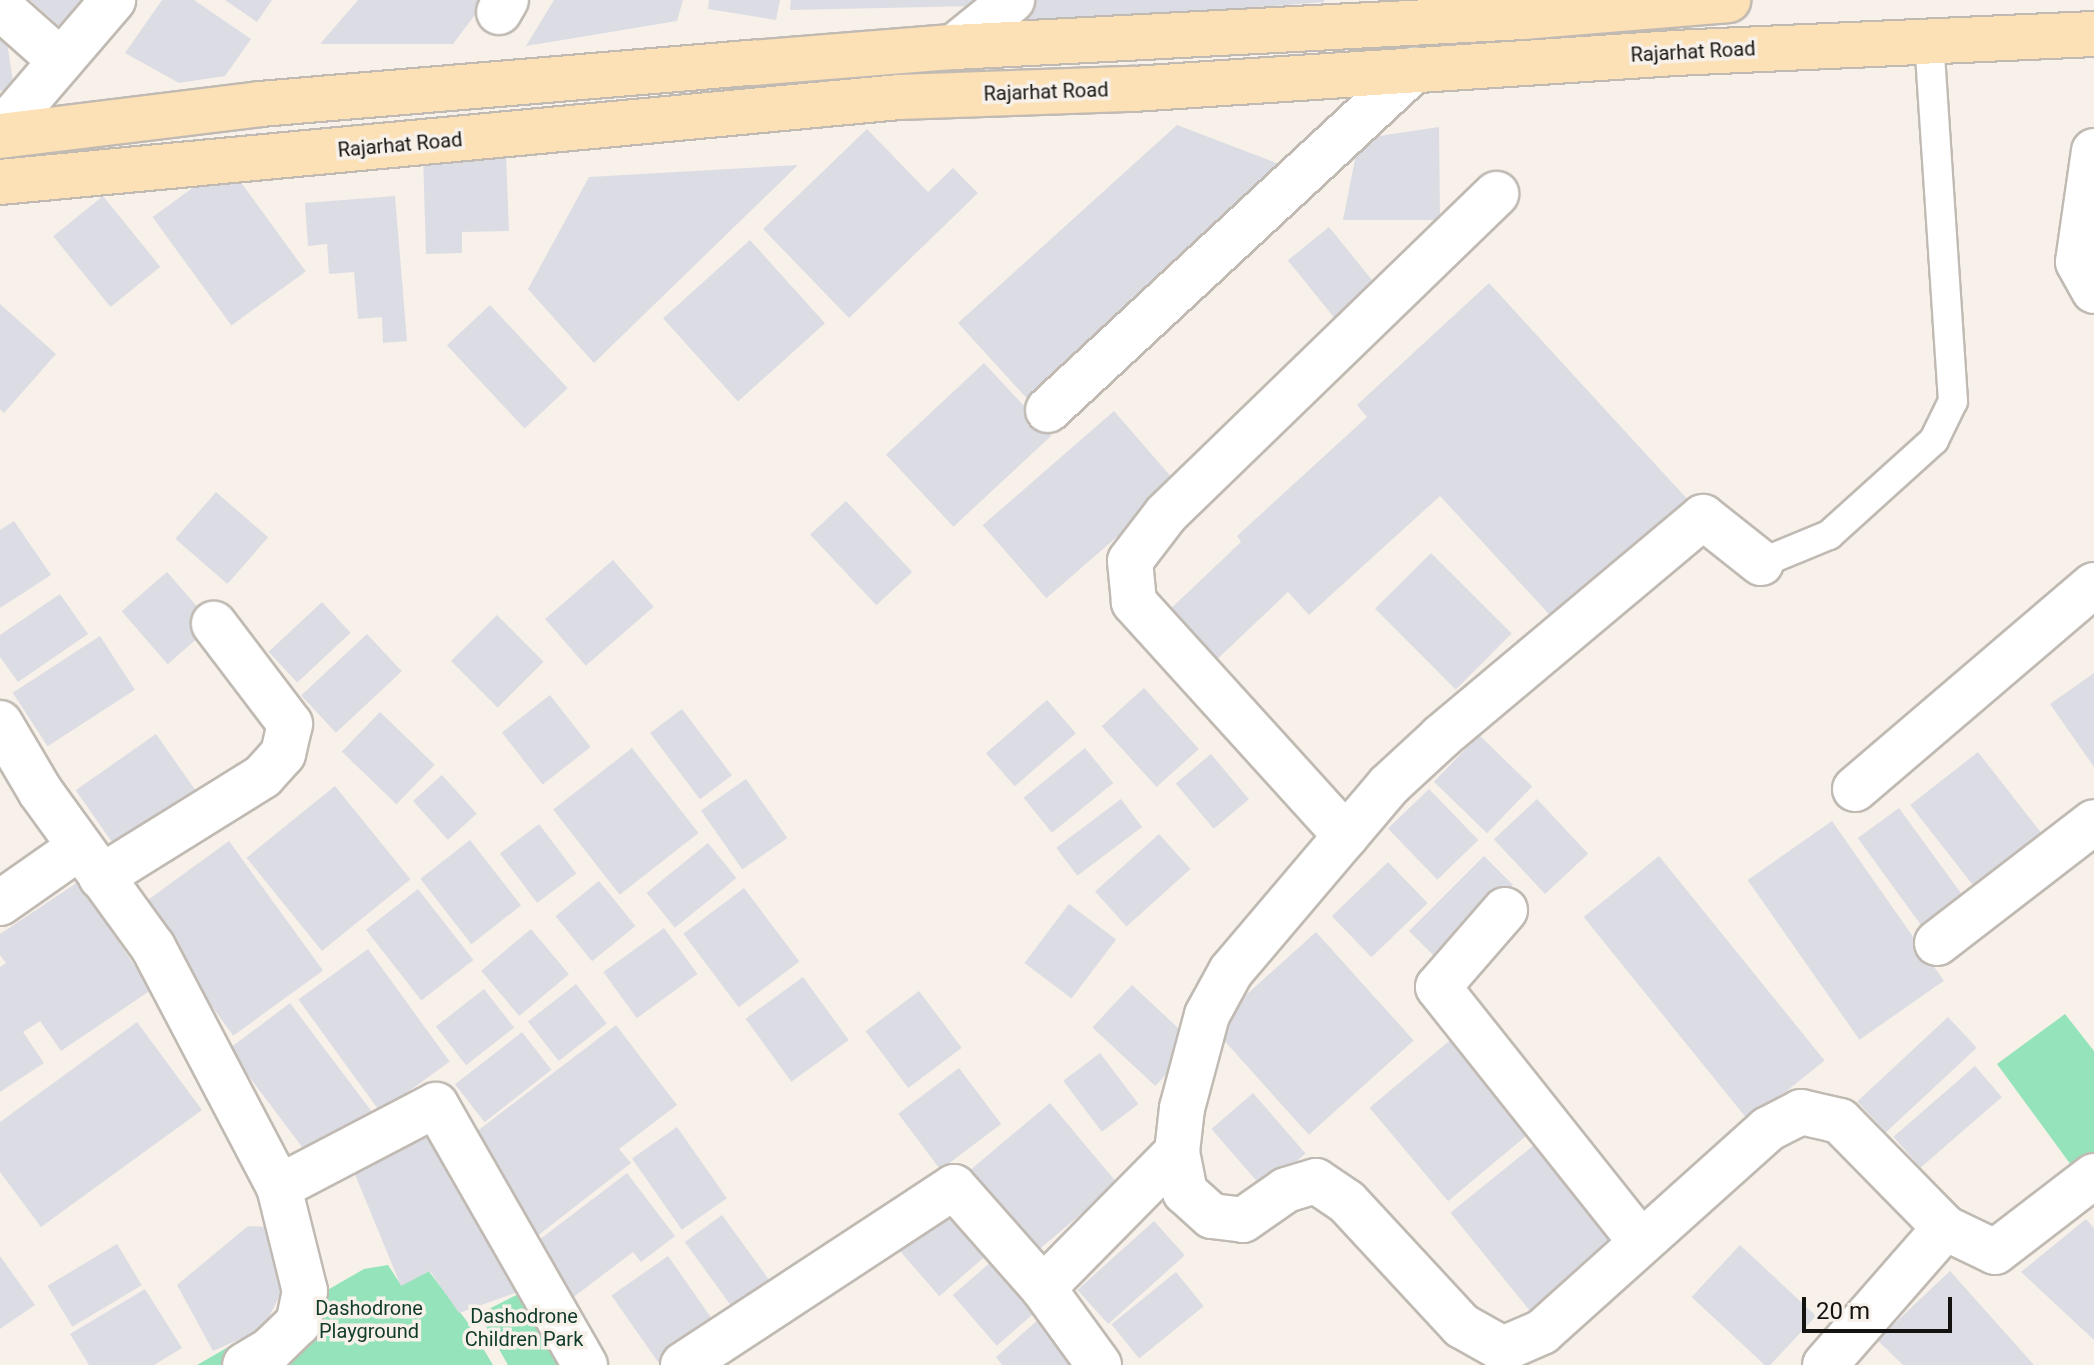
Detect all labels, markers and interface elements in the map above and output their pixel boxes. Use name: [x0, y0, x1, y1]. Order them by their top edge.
street label: Rajarhat Road: [1630, 37, 1756, 67]
street label: Rajarhat Road: [983, 78, 1109, 106]
street label: Rajarhat Road: [337, 128, 463, 162]
scale bar: [1806, 1281, 1956, 1331]
park label: Dashodrone Playground: [315, 1296, 423, 1343]
text: 20 m: [1816, 1297, 1870, 1325]
park label: Dashodrone Children Park: [465, 1304, 583, 1351]

